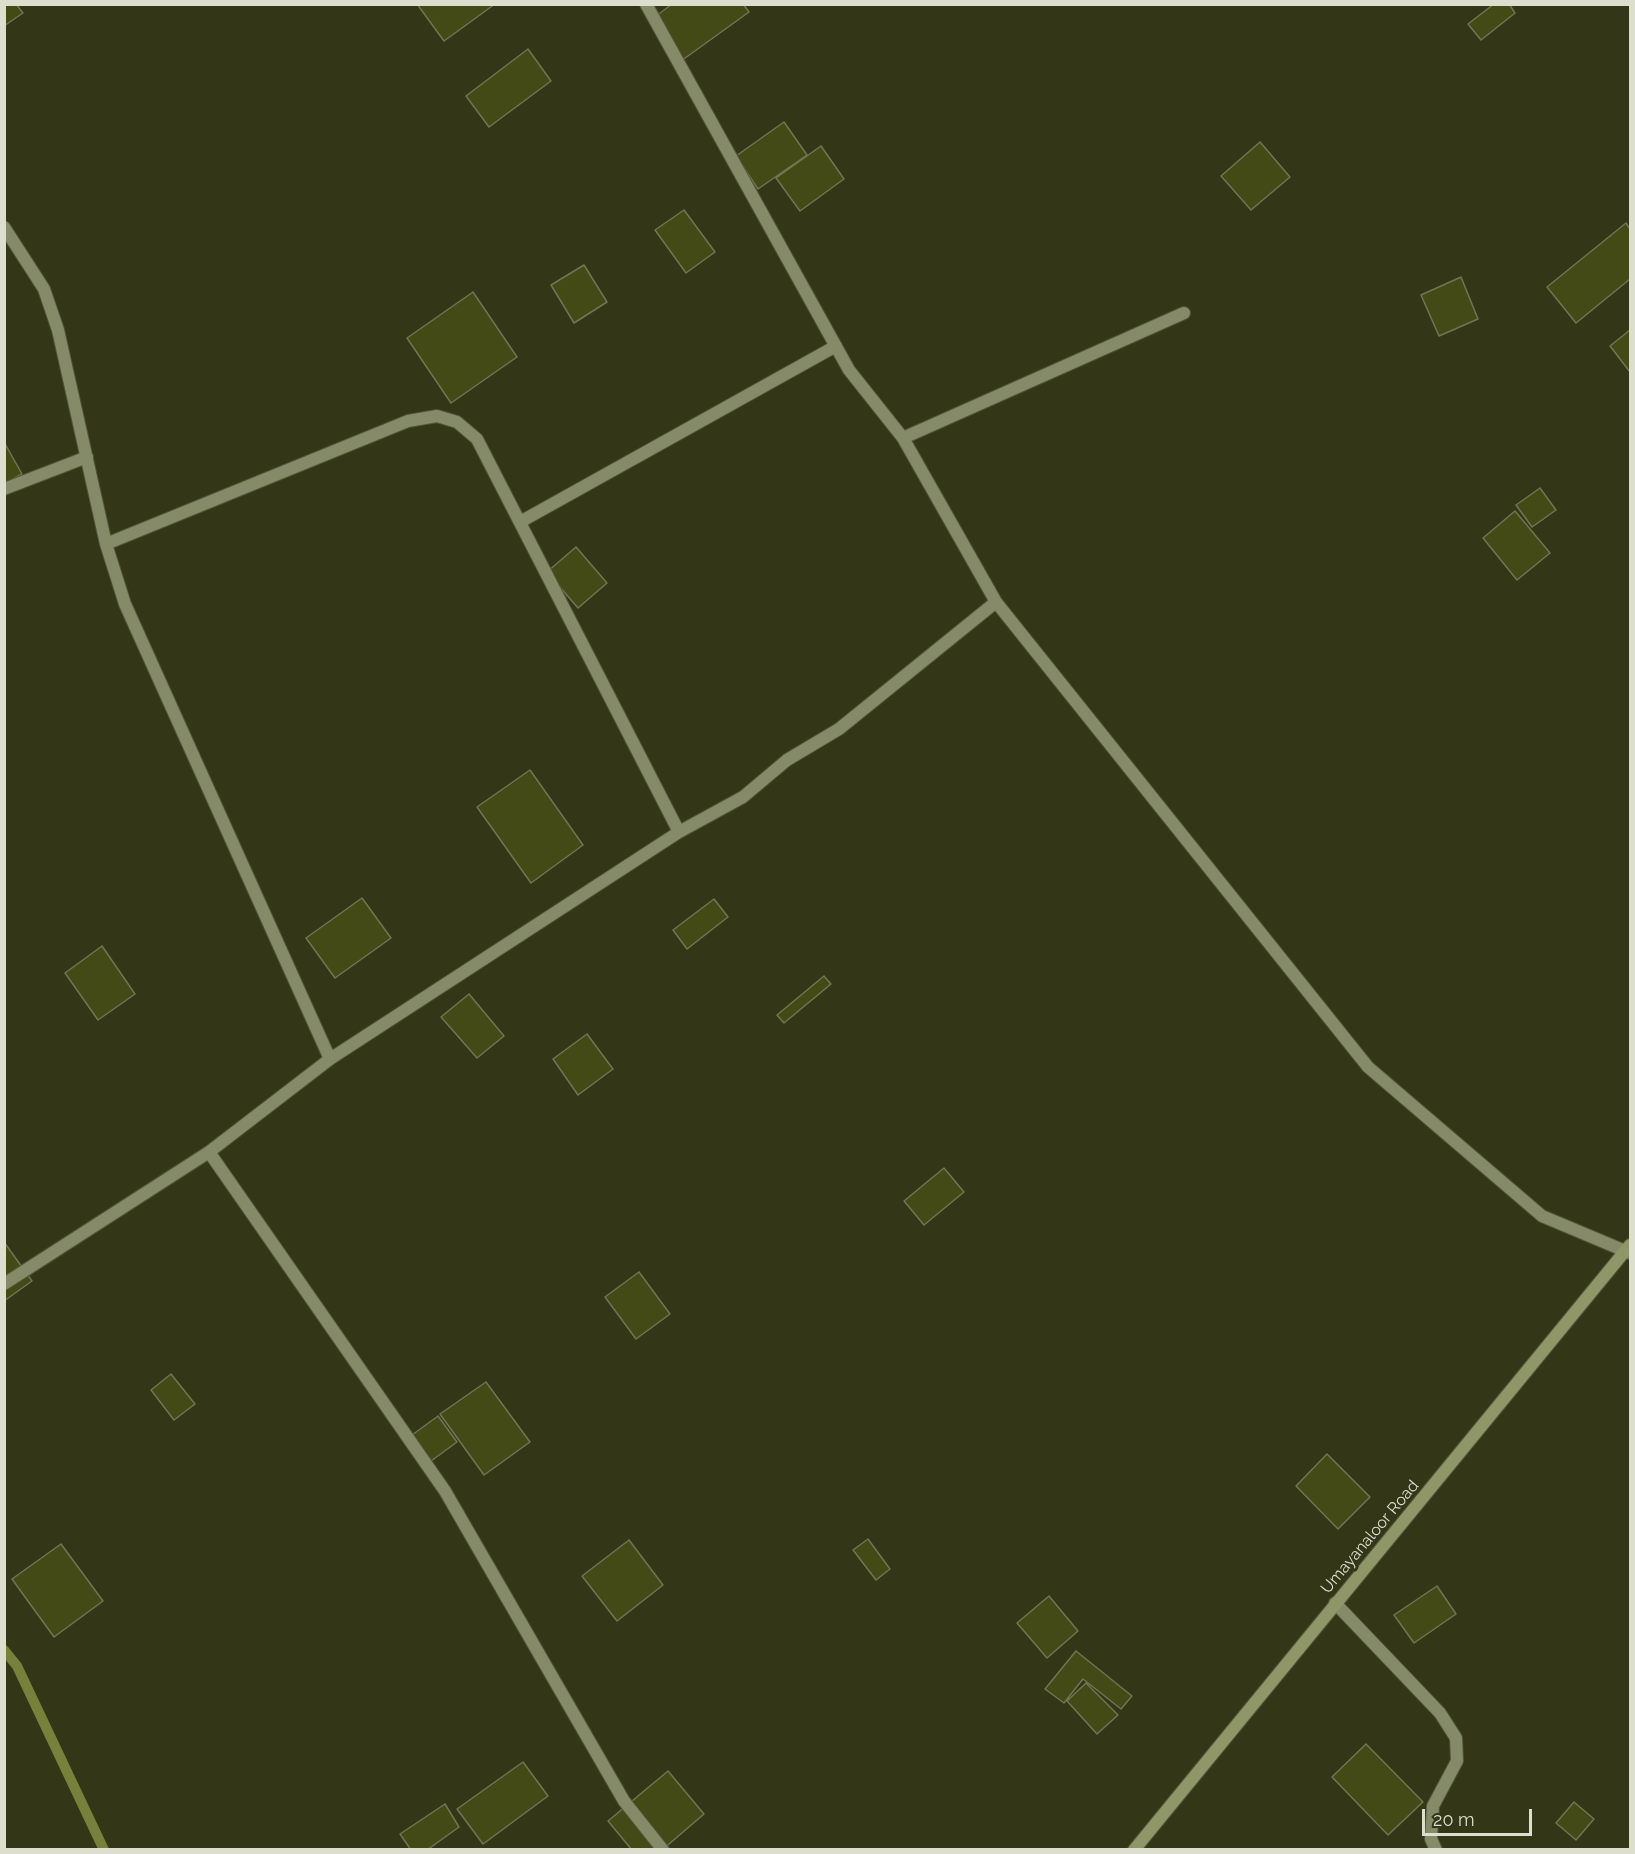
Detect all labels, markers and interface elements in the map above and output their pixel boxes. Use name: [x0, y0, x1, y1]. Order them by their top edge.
street label: Umayanaloor Road: [1317, 1476, 1423, 1598]
scale bar: [1425, 1797, 1534, 1835]
text: 20 m: [1433, 1809, 1475, 1830]

